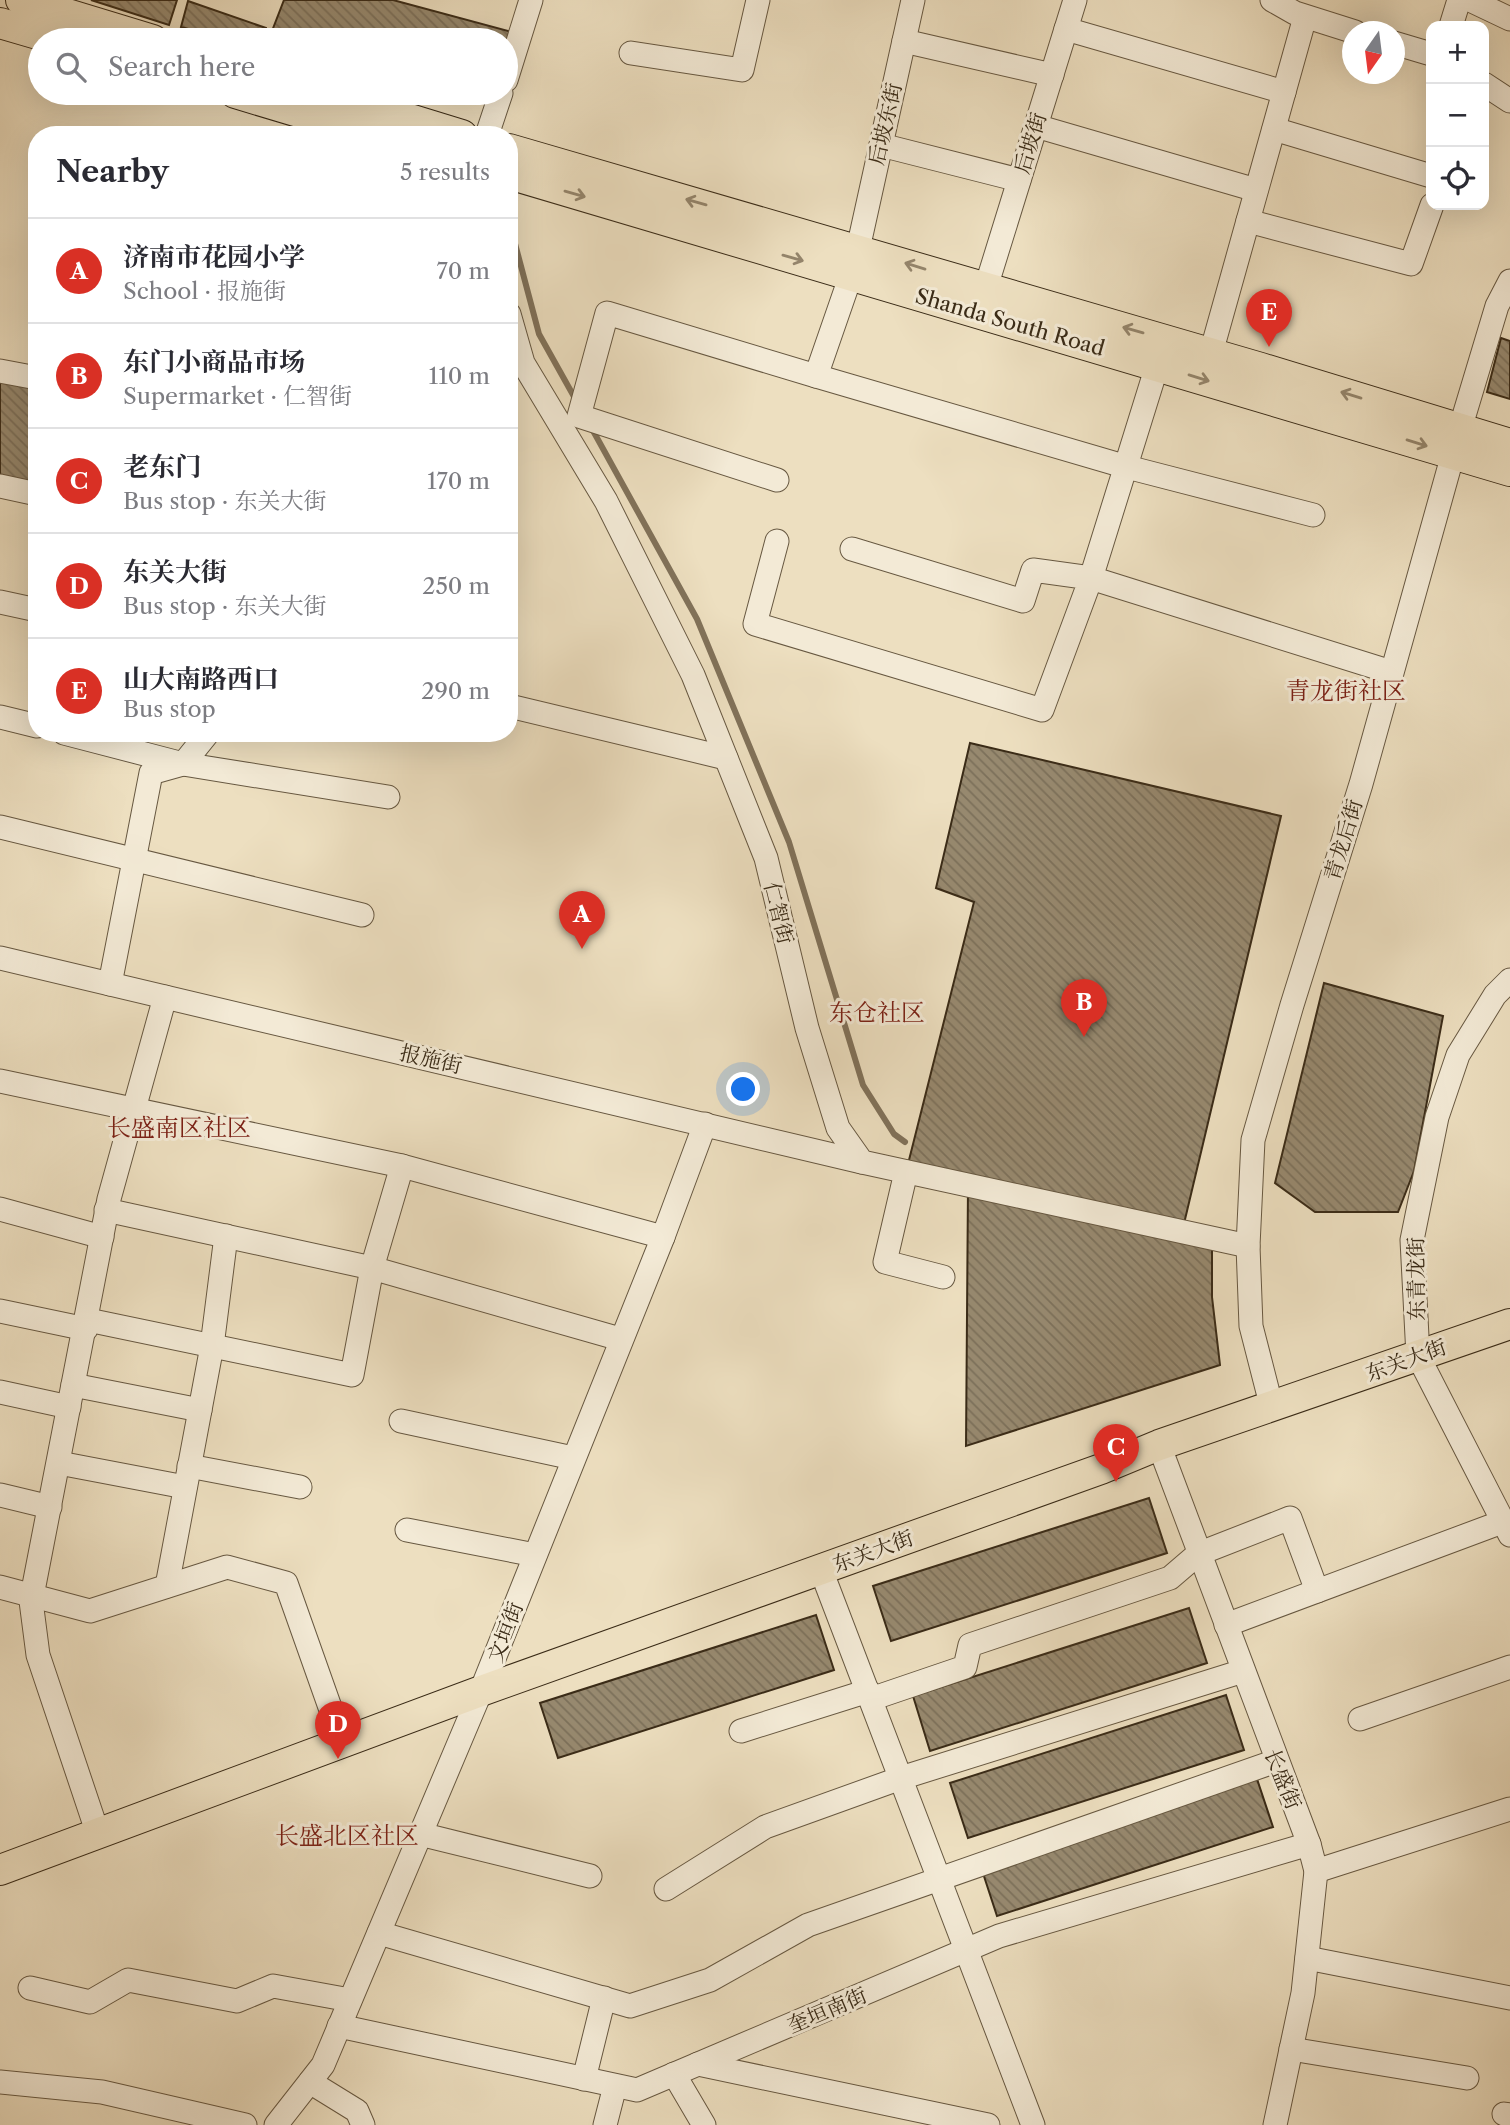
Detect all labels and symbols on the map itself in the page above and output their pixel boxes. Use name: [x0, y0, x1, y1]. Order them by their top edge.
north arrow: [1342, 21, 1405, 84]
street label: 后坡东街: [863, 80, 907, 168]
street label: 后坡街: [1009, 109, 1051, 177]
one-way arrow: [563, 188, 585, 201]
one-way arrow: [686, 195, 708, 208]
one-way arrow: [782, 253, 804, 266]
one-way arrow: [904, 258, 926, 271]
street label: Shanda South Road: [913, 283, 1108, 361]
pin: E: [1246, 289, 1292, 347]
one-way arrow: [1122, 323, 1145, 336]
one-way arrow: [1188, 373, 1210, 386]
one-way arrow: [1340, 388, 1362, 401]
one-way arrow: [1406, 438, 1428, 451]
district label: 青龙街社区: [1286, 676, 1406, 705]
street label: 青龙后街: [1319, 796, 1367, 884]
street label: 仁智街: [759, 879, 799, 947]
pin: A: [559, 891, 605, 949]
pin: B: [1061, 979, 1107, 1037]
district label: 东仓社区: [829, 998, 925, 1027]
street label: 报施街: [397, 1040, 465, 1078]
your location: [726, 1072, 760, 1106]
district label: 长盛南区社区: [107, 1113, 251, 1142]
street label: 东青龙街: [1403, 1237, 1429, 1321]
street label: 东关大街: [1362, 1334, 1450, 1386]
pin: C: [1093, 1424, 1139, 1482]
street label: 东关大街: [829, 1525, 917, 1577]
street label: 文垣街: [482, 1598, 528, 1666]
pin: D: [315, 1701, 361, 1759]
street label: 长盛街: [1260, 1745, 1306, 1813]
district label: 长盛北区社区: [275, 1821, 419, 1850]
street label: 奎垣南街: [783, 1982, 871, 2038]

